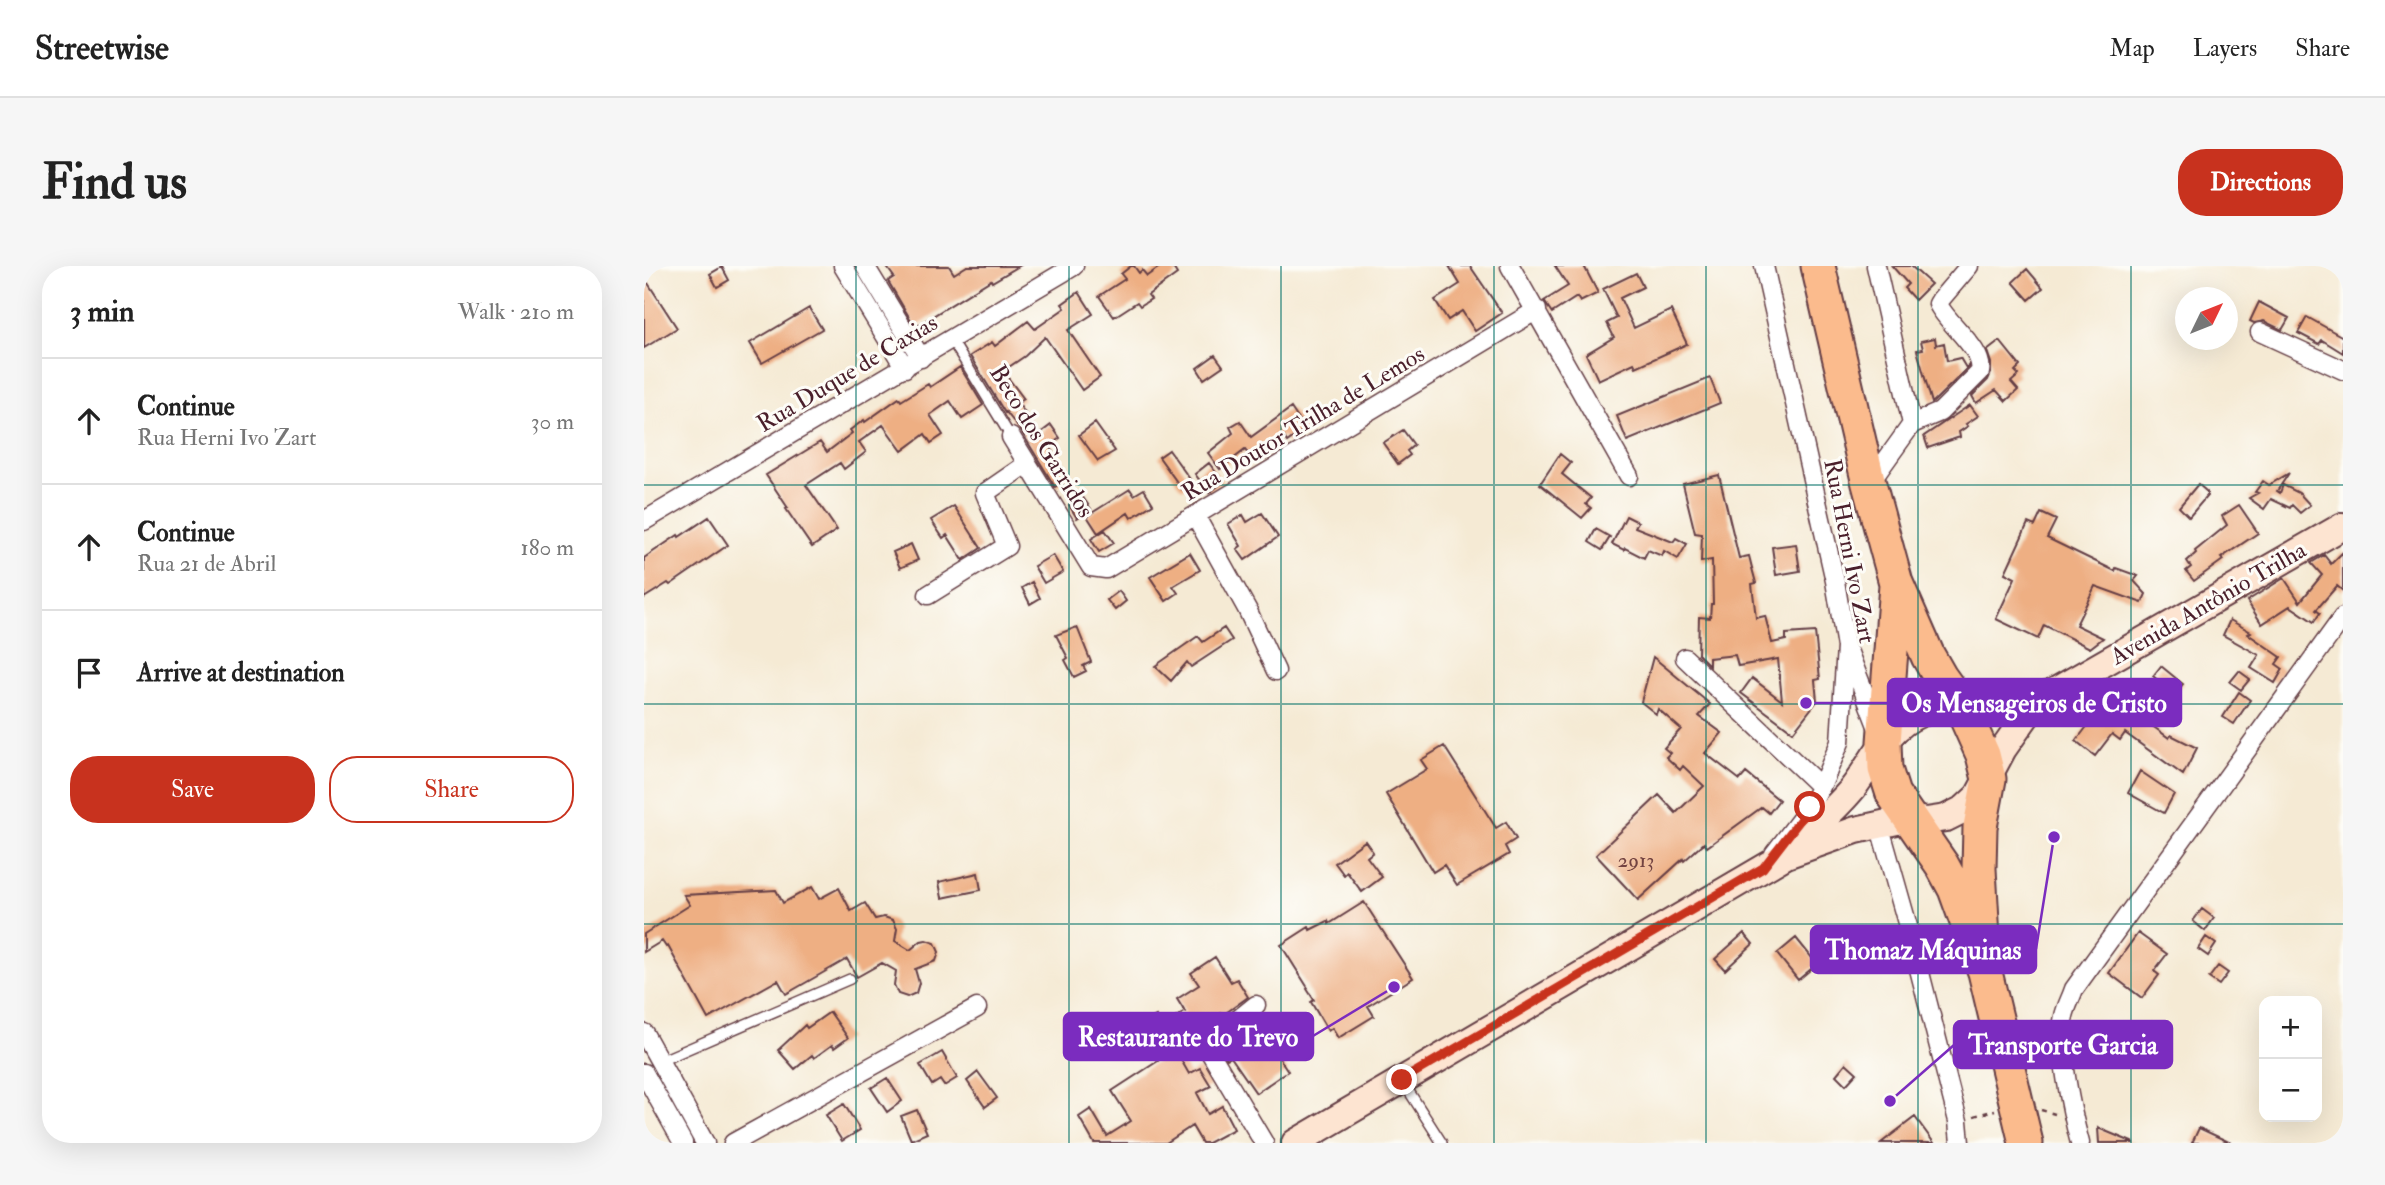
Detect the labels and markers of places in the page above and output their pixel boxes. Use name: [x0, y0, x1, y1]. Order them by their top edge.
callout: Os Mensageiros de Cristo: [1888, 679, 2181, 726]
callout: Thomaz Máquinas: [1811, 926, 2036, 973]
callout: Restaurante do Trevo: [1064, 1013, 1313, 1060]
callout: Transporte Garcia: [1954, 1021, 2172, 1068]

